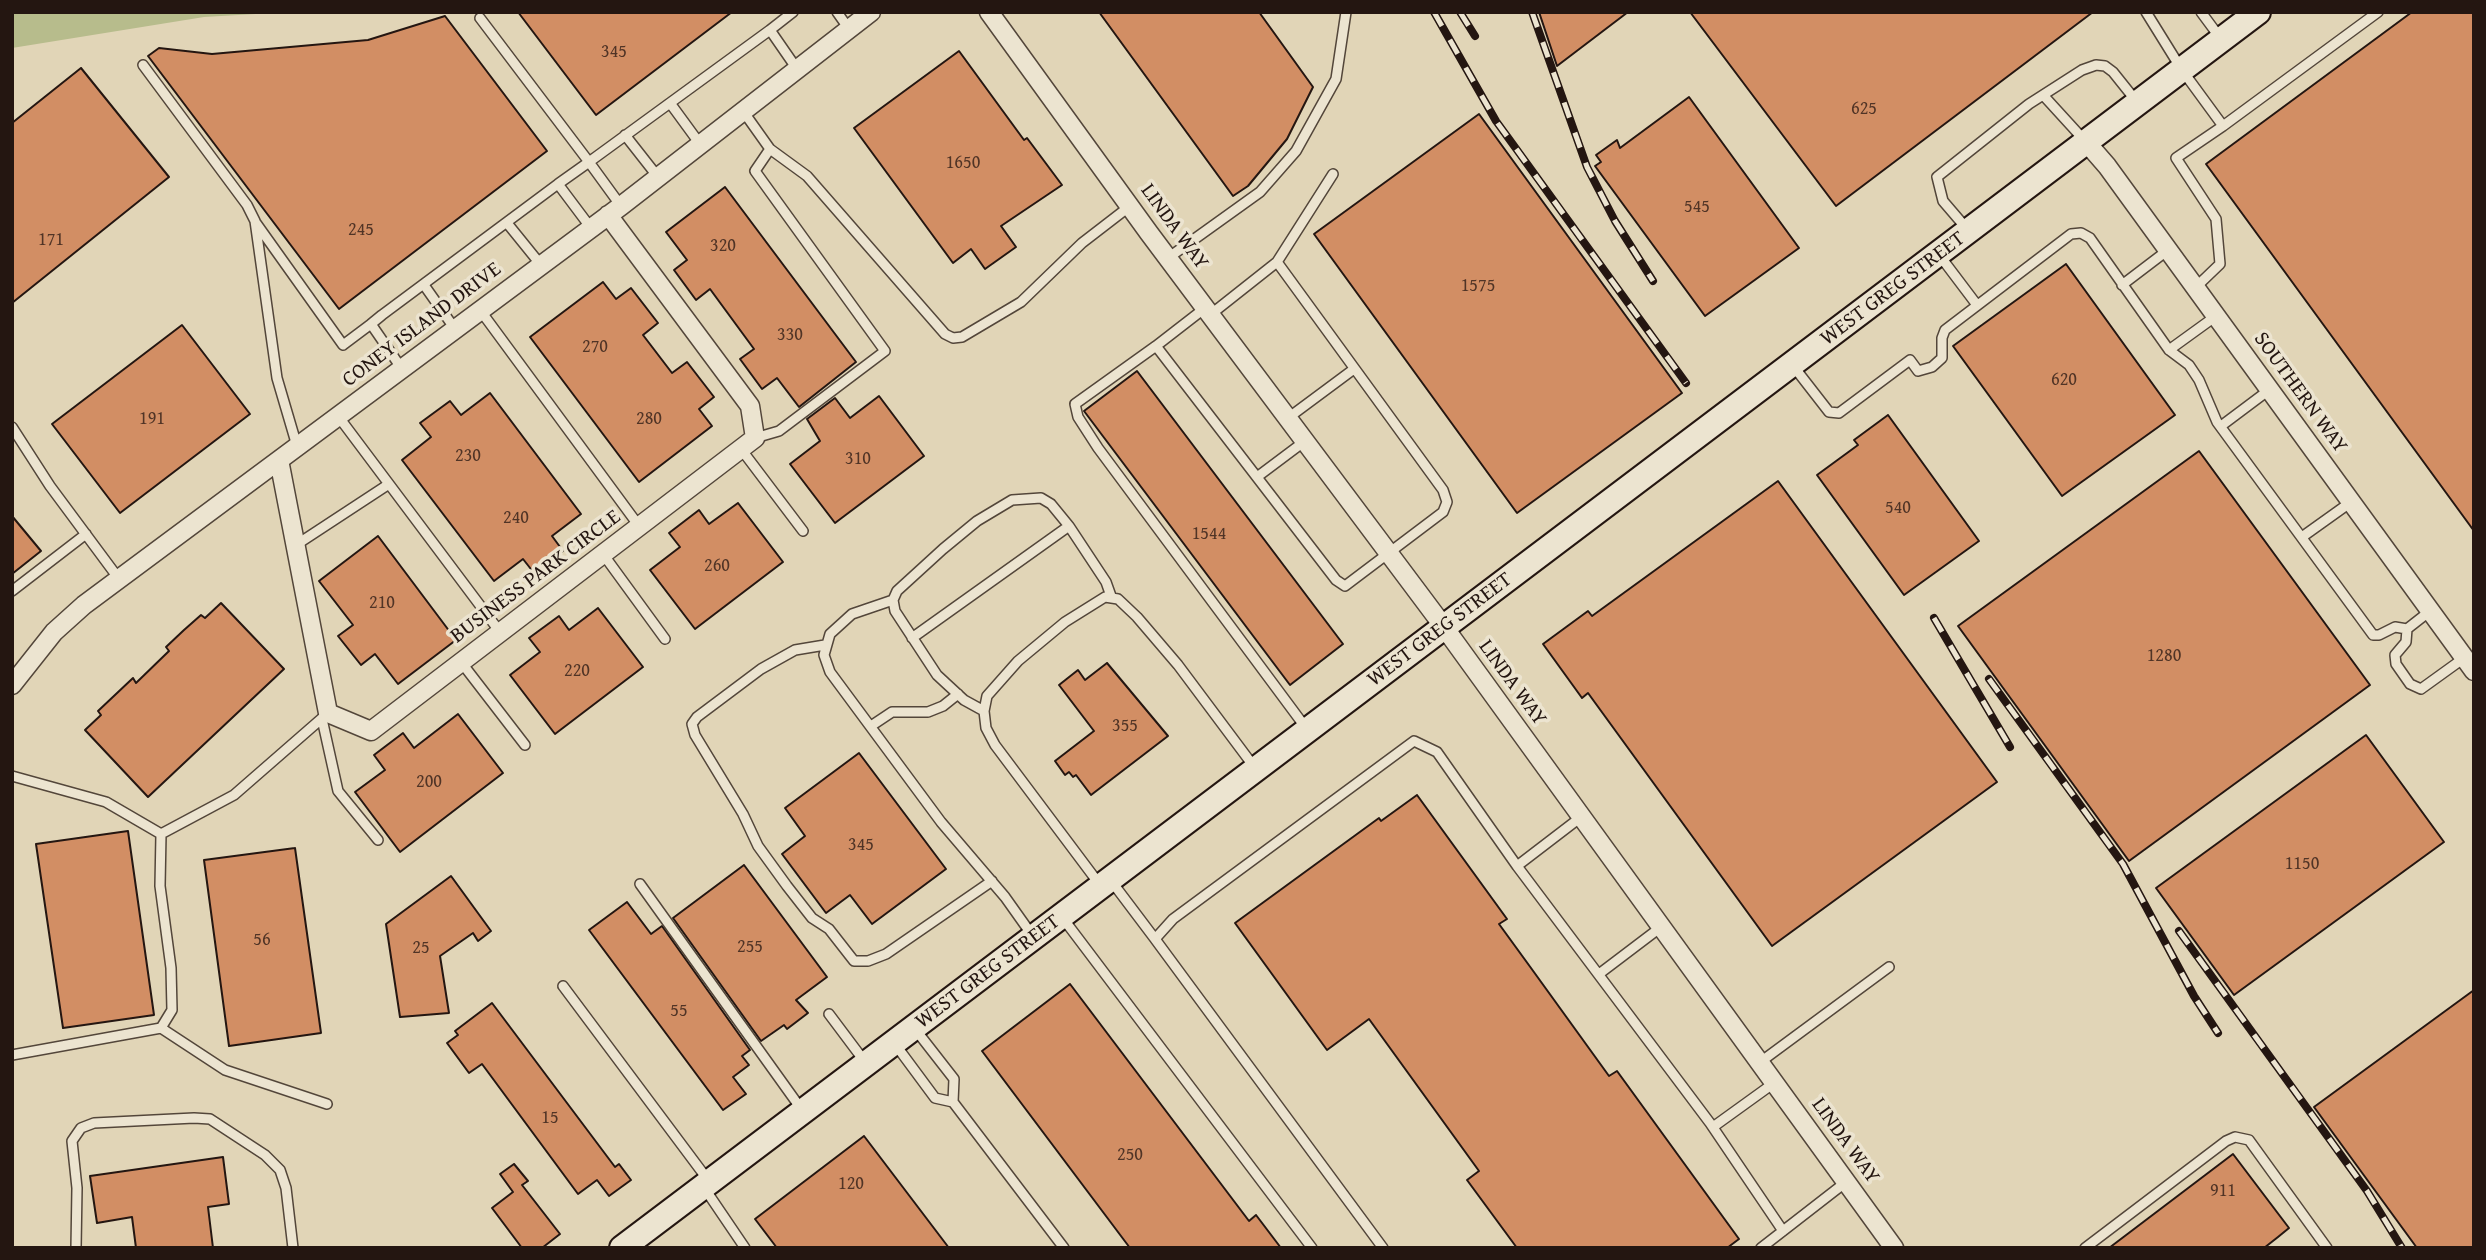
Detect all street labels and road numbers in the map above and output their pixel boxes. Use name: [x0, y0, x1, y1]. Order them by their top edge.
street label: LINDA WAY: [1135, 179, 1213, 275]
street label: WEST GREG STREET: [1816, 226, 1970, 352]
street label: CONEY ISLAND DRIVE: [338, 257, 506, 393]
street label: SOUTHERN WAY: [2248, 328, 2352, 458]
street label: BUSINESS PARK CIRCLE: [446, 505, 626, 649]
street label: WEST GREG STREET: [1363, 567, 1517, 693]
street label: LINDA WAY: [1473, 635, 1551, 731]
street label: WEST GREG STREET: [911, 909, 1065, 1035]
street label: LINDA WAY: [1806, 1093, 1884, 1189]

